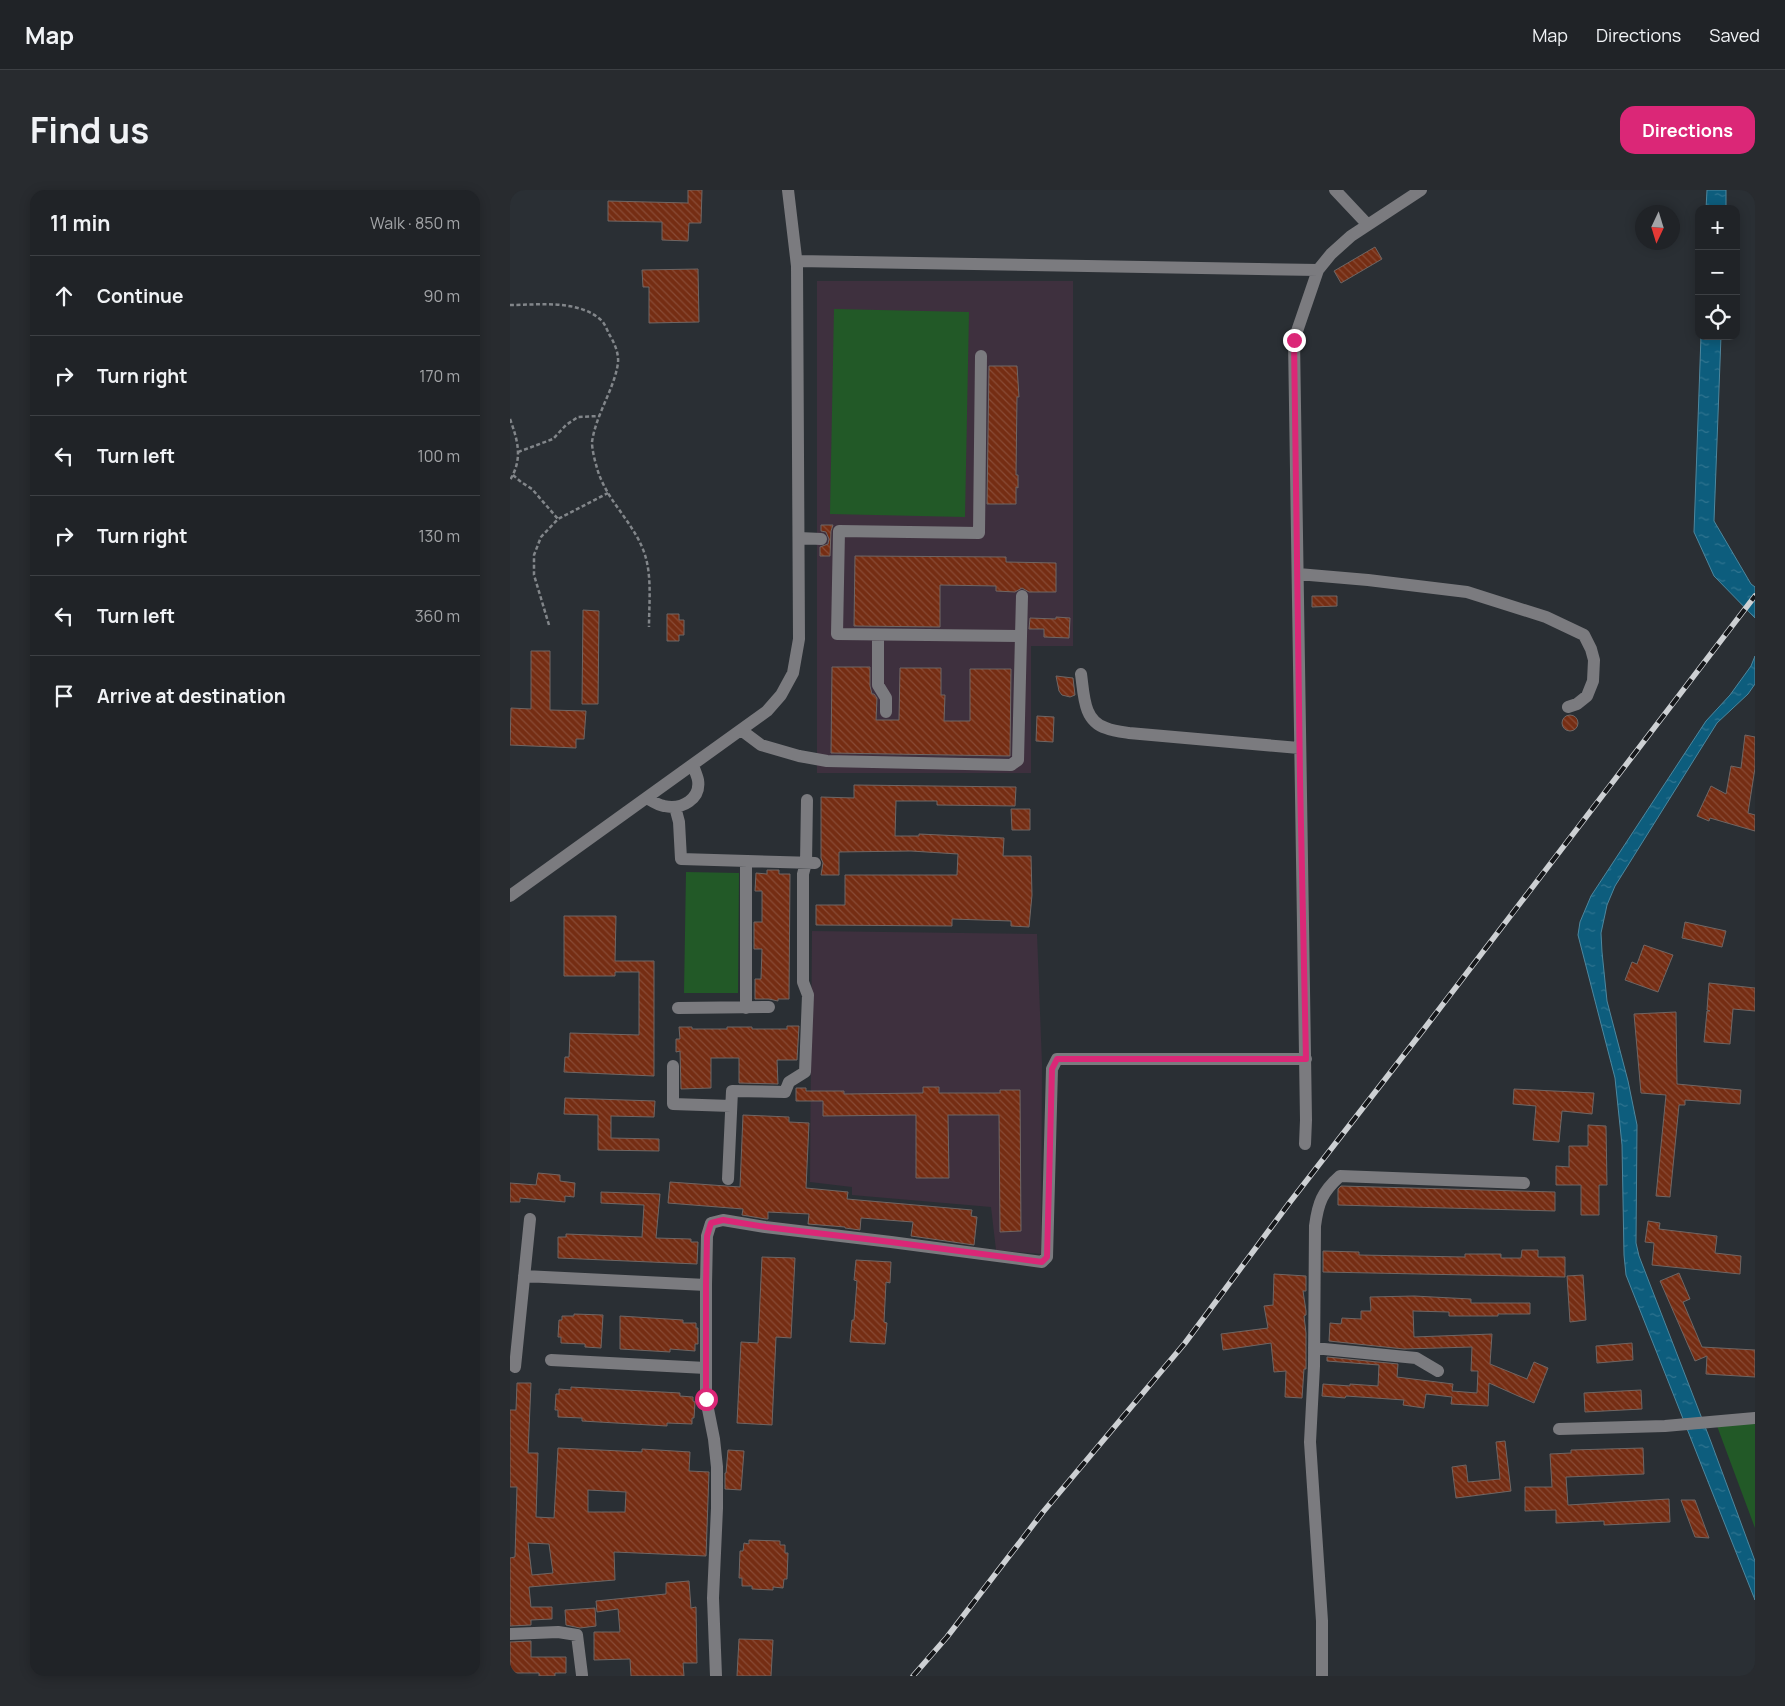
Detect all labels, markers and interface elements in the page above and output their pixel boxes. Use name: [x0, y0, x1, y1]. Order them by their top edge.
text: Map: [25, 18, 74, 51]
text: Map: [1532, 23, 1568, 47]
text: Directions: [1596, 23, 1681, 47]
text: Saved: [1709, 23, 1760, 47]
text: Find us: [30, 106, 149, 154]
button: Directions: [1620, 106, 1755, 154]
north arrow: [1635, 205, 1680, 250]
map controls: [1695, 205, 1740, 340]
button: +: [1695, 205, 1740, 250]
text: 11 min: [50, 209, 111, 237]
text: Walk · 850 m: [370, 212, 460, 234]
button: −: [1695, 250, 1740, 295]
icon: ahead: [50, 282, 78, 310]
text: Continue: [97, 283, 183, 309]
text: 90 m: [424, 285, 460, 307]
button: locate: [1695, 295, 1740, 340]
route end: [1283, 329, 1306, 352]
icon: right: [50, 362, 78, 390]
text: Turn right: [97, 363, 187, 389]
text: 170 m: [419, 365, 460, 387]
icon: left: [50, 442, 78, 470]
text: Turn left: [97, 443, 175, 469]
text: 100 m: [417, 445, 460, 467]
icon: right: [50, 522, 78, 550]
text: Turn right: [97, 523, 187, 549]
text: 130 m: [418, 525, 460, 547]
icon: left: [50, 602, 78, 630]
text: Turn left: [97, 603, 175, 629]
text: 360 m: [415, 605, 460, 627]
icon: arrive: [50, 682, 78, 710]
text: Arrive at destination: [97, 683, 286, 709]
route start: [695, 1388, 718, 1411]

